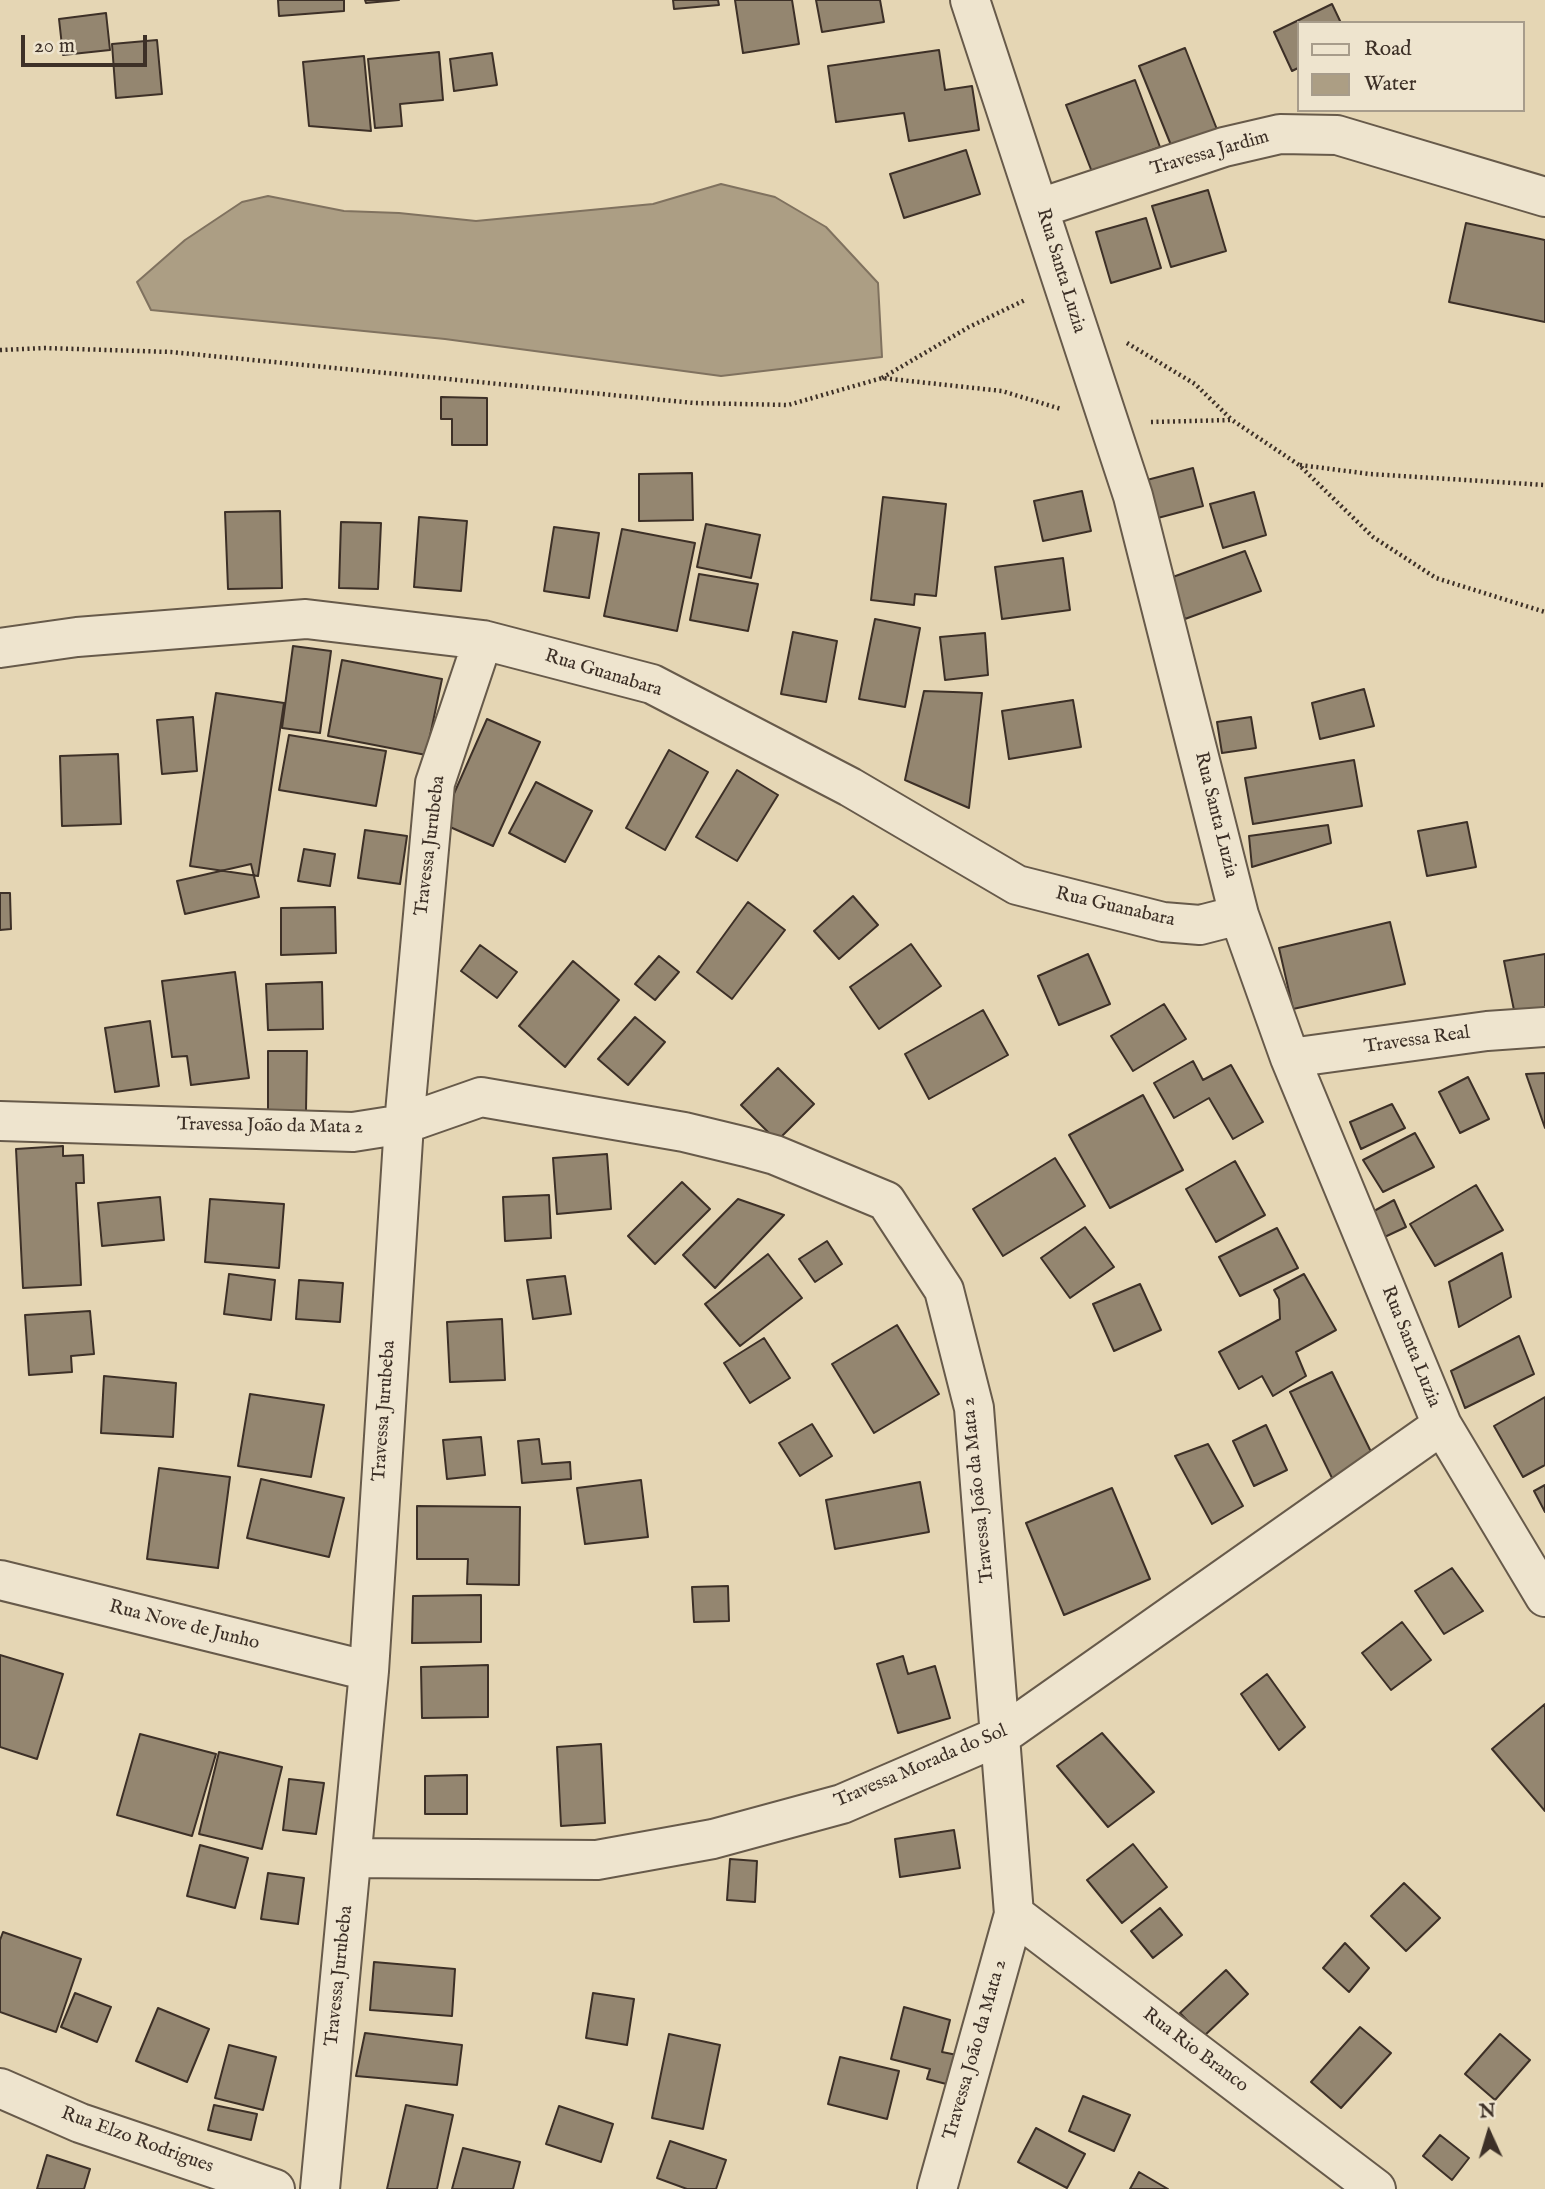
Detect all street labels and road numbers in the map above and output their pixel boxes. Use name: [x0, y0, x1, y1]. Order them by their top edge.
street label: Travessa Jardim: [1148, 126, 1272, 182]
street label: Rua Santa Luzia: [1030, 206, 1090, 336]
street label: Rua Guanabara: [542, 645, 664, 703]
street label: Rua Santa Luzia: [1188, 750, 1242, 880]
street label: Travessa Jurubeba: [411, 774, 451, 918]
street label: Rua Guanabara: [1053, 883, 1177, 933]
street label: Travessa Real: [1363, 1022, 1471, 1060]
street label: Travessa João da Mata 2: [177, 1114, 363, 1140]
street label: Rua Santa Luzia: [1375, 1283, 1445, 1411]
street label: Travessa Jurubeba: [369, 1340, 401, 1482]
street label: Travessa João da Mata 2: [958, 1396, 1000, 1584]
street label: Rua Nove de Junho: [106, 1596, 262, 1656]
street label: Travessa Morada do Sol: [831, 1720, 1011, 1814]
street label: Travessa Jurubeba: [321, 1905, 359, 2047]
street label: Travessa João da Mata 2: [939, 1957, 1013, 2143]
street label: Rua Rio Branco: [1138, 2004, 1252, 2098]
street label: Rua Elzo Rodrigues: [58, 2103, 216, 2179]

